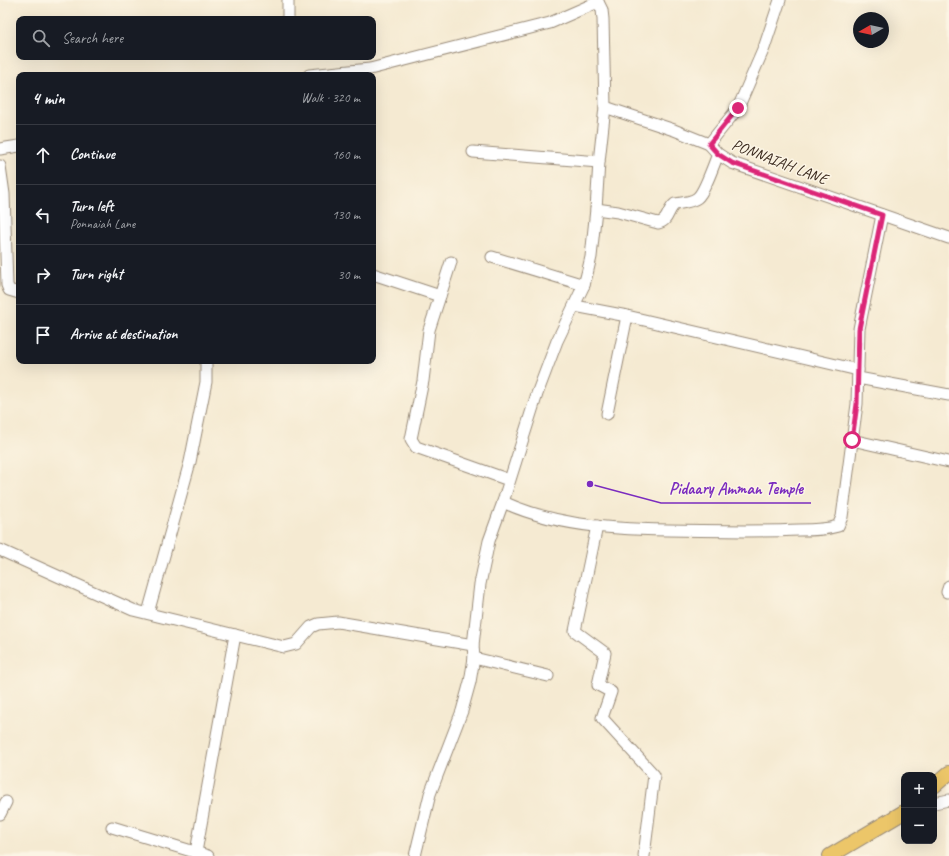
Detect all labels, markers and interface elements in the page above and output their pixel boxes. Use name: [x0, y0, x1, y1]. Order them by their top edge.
north arrow: [853, 12, 889, 48]
search box: [16, 16, 376, 60]
icon: search: [30, 27, 52, 49]
text: Search here: [62, 29, 123, 48]
text: 4 min: [32, 88, 65, 109]
text: Walk · 320 m: [301, 90, 360, 106]
route end: [729, 99, 747, 117]
street label: PONNAIAH LANE: [729, 135, 832, 190]
icon: ahead: [32, 144, 54, 166]
text: Continue: [70, 145, 115, 164]
text: 160 m: [332, 147, 360, 163]
text: Turn left: [70, 197, 113, 216]
icon: left: [32, 204, 54, 226]
text: 130 m: [332, 207, 360, 223]
text: Ponnaiah Lane: [70, 216, 135, 232]
icon: right: [32, 264, 54, 286]
text: Turn right: [70, 265, 123, 284]
text: 30 m: [338, 267, 360, 283]
icon: arrive: [32, 324, 54, 346]
text: Arrive at destination: [70, 325, 177, 344]
route start: [843, 431, 861, 449]
callout: Pidaary Amman Temple: [661, 474, 811, 503]
text: Pidaary Amman Temple: [669, 478, 804, 499]
map controls: [901, 772, 937, 844]
button: +: [901, 772, 937, 808]
button: −: [901, 808, 937, 844]

